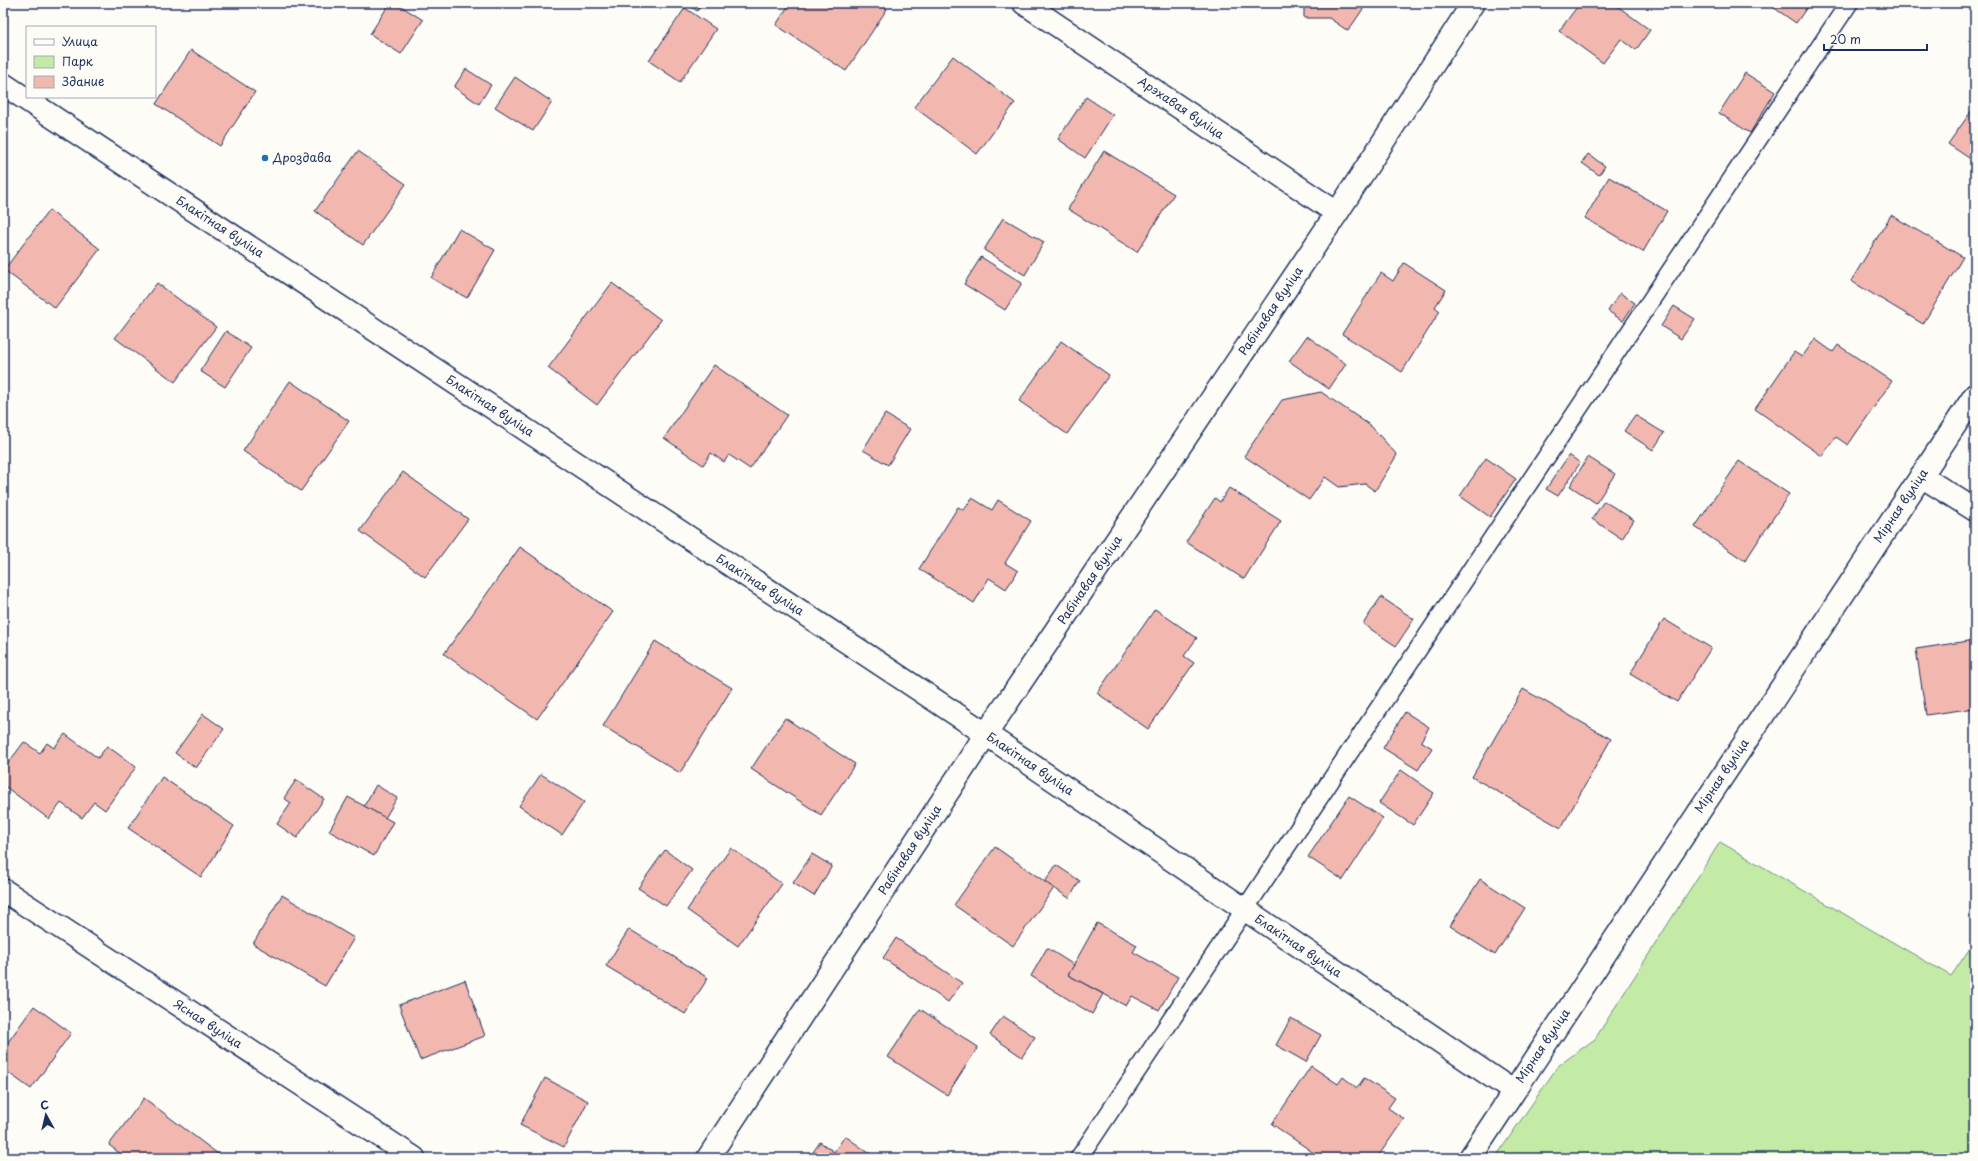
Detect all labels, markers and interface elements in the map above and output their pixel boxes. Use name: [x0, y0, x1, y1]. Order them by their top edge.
legend: [26, 26, 156, 98]
scale bar: [1824, 26, 1927, 52]
text: 20 m: [1830, 30, 1861, 48]
text: Улица: [62, 32, 98, 50]
text: Парк: [62, 52, 94, 70]
text: Здание: [62, 72, 104, 90]
street label: Арэхавая вуліца: [1135, 72, 1229, 143]
place label: Дроздава: [272, 148, 332, 166]
marker: Дроздава: [260, 153, 270, 163]
street label: Блакітная вуліца: [173, 191, 269, 262]
street label: Рабінавая вуліца: [1234, 262, 1307, 359]
street label: Блакітная вуліца: [443, 370, 539, 441]
street label: Мірная вуліца: [1869, 464, 1932, 546]
street label: Рабінавая вуліца: [1053, 531, 1126, 628]
street label: Блакітная вуліца: [713, 549, 809, 620]
street label: Блакітная вуліца: [983, 727, 1078, 799]
street label: Мірная вуліца: [1690, 734, 1753, 816]
street label: Рабінавая вуліца: [873, 800, 945, 898]
street label: Блакітная вуліца: [1251, 909, 1346, 981]
street label: Ясная вуліца: [171, 994, 247, 1052]
street label: Мірная вуліца: [1511, 1004, 1574, 1086]
north arrow: [26, 1095, 66, 1135]
text: С: [39, 1096, 50, 1114]

